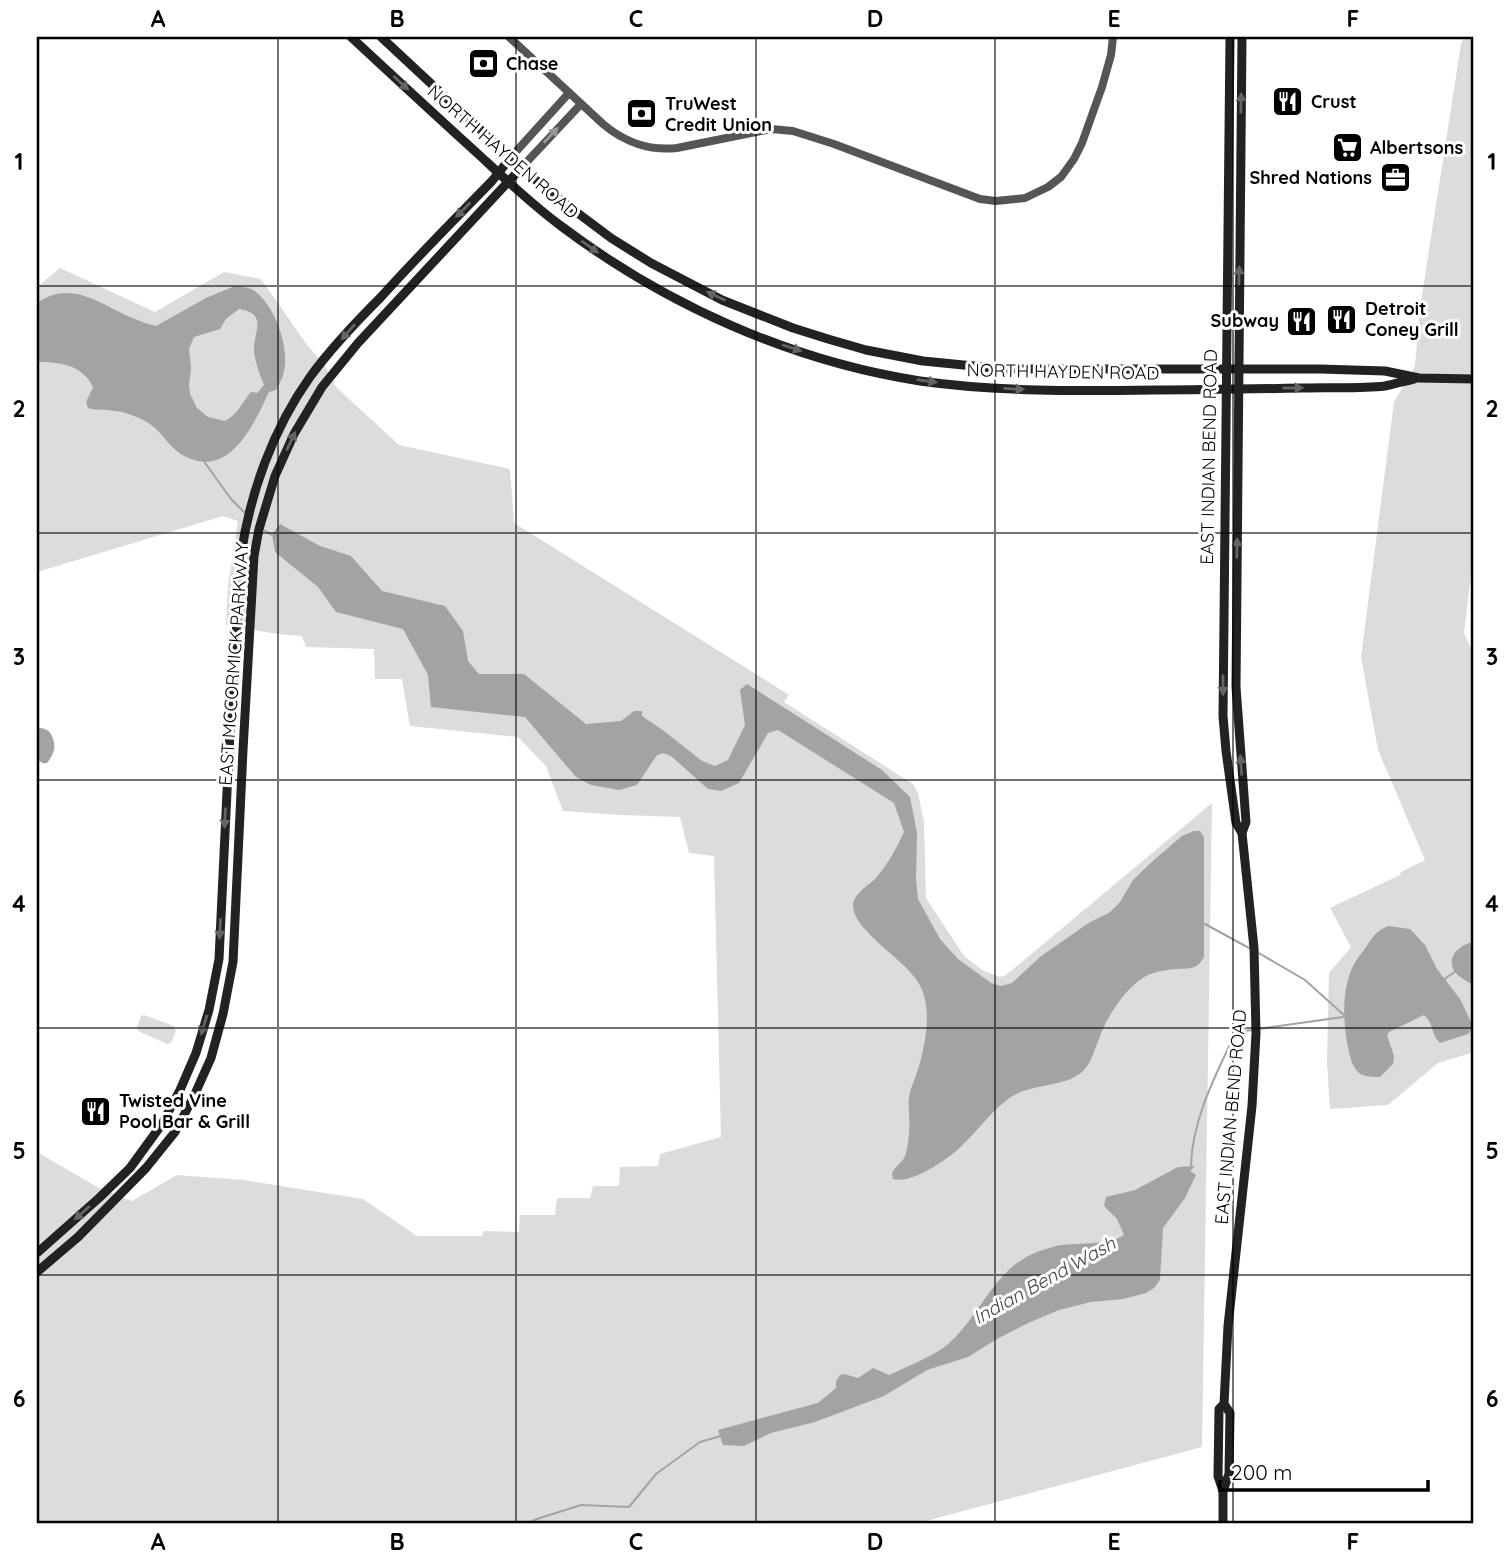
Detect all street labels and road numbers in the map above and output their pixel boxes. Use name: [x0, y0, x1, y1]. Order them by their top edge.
street label: NORTH HAYDEN ROAD: [423, 80, 584, 224]
street label: EAST INDIAN BEND ROAD: [1195, 349, 1222, 565]
street label: NORTH HAYDEN ROAD: [966, 358, 1160, 385]
street label: EAST MCCORMICK PARKWAY: [214, 541, 253, 786]
street label: EAST INDIAN BEND ROAD: [1210, 1009, 1251, 1225]

